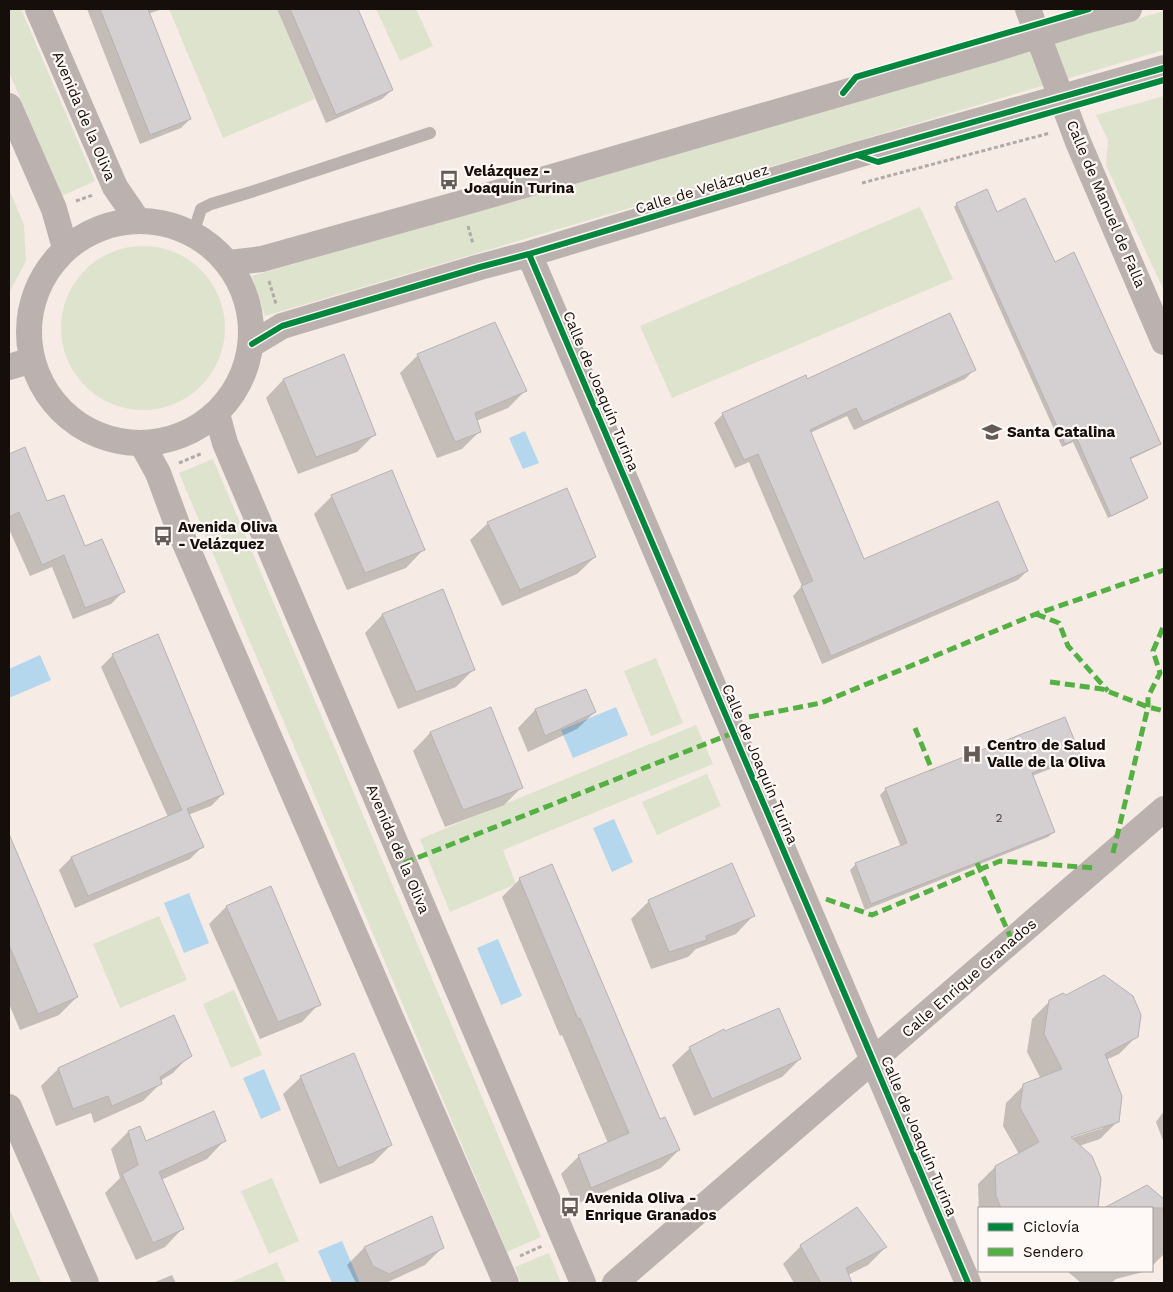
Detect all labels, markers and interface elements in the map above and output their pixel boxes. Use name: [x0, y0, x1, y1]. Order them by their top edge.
street label: Avenida de la Oliva: [49, 49, 120, 184]
street label: Calle de Manuel de Falla: [1063, 118, 1150, 291]
street label: Calle de Velázquez: [633, 160, 771, 218]
place label: Velázquez - Joaquín Turina: [464, 162, 574, 197]
bus stop icon: Velázquez - Joaquín Turina: [438, 169, 460, 191]
street label: Calle de Joaquín Turina: [559, 308, 643, 474]
school or university icon: Santa Catalina: [981, 421, 1003, 443]
place label: Santa Catalina: [1007, 423, 1116, 441]
place label: Avenida Oliva - Velázquez: [178, 518, 278, 553]
bus stop icon: Avenida Oliva - Velázquez: [152, 525, 174, 547]
street label: Calle de Joaquín Turina: [718, 681, 802, 847]
place label: Centro de Salud Valle de la Oliva: [987, 736, 1106, 771]
hospital icon: Centro de Salud Valle de la Oliva: [961, 743, 983, 765]
street label: Avenida de la Oliva: [363, 782, 434, 917]
house number: 2: [996, 811, 1003, 825]
street label: Calle Enrique Granados: [898, 915, 1040, 1041]
street label: Calle de Joaquín Turina: [877, 1053, 961, 1219]
place label: Avenida Oliva - Enrique Granados: [585, 1189, 716, 1224]
bus stop icon: Avenida Oliva - Enrique Granados: [559, 1196, 581, 1218]
legend: [978, 1207, 1153, 1272]
text: Ciclovía: [1023, 1218, 1080, 1236]
text: Sendero: [1023, 1243, 1084, 1261]

